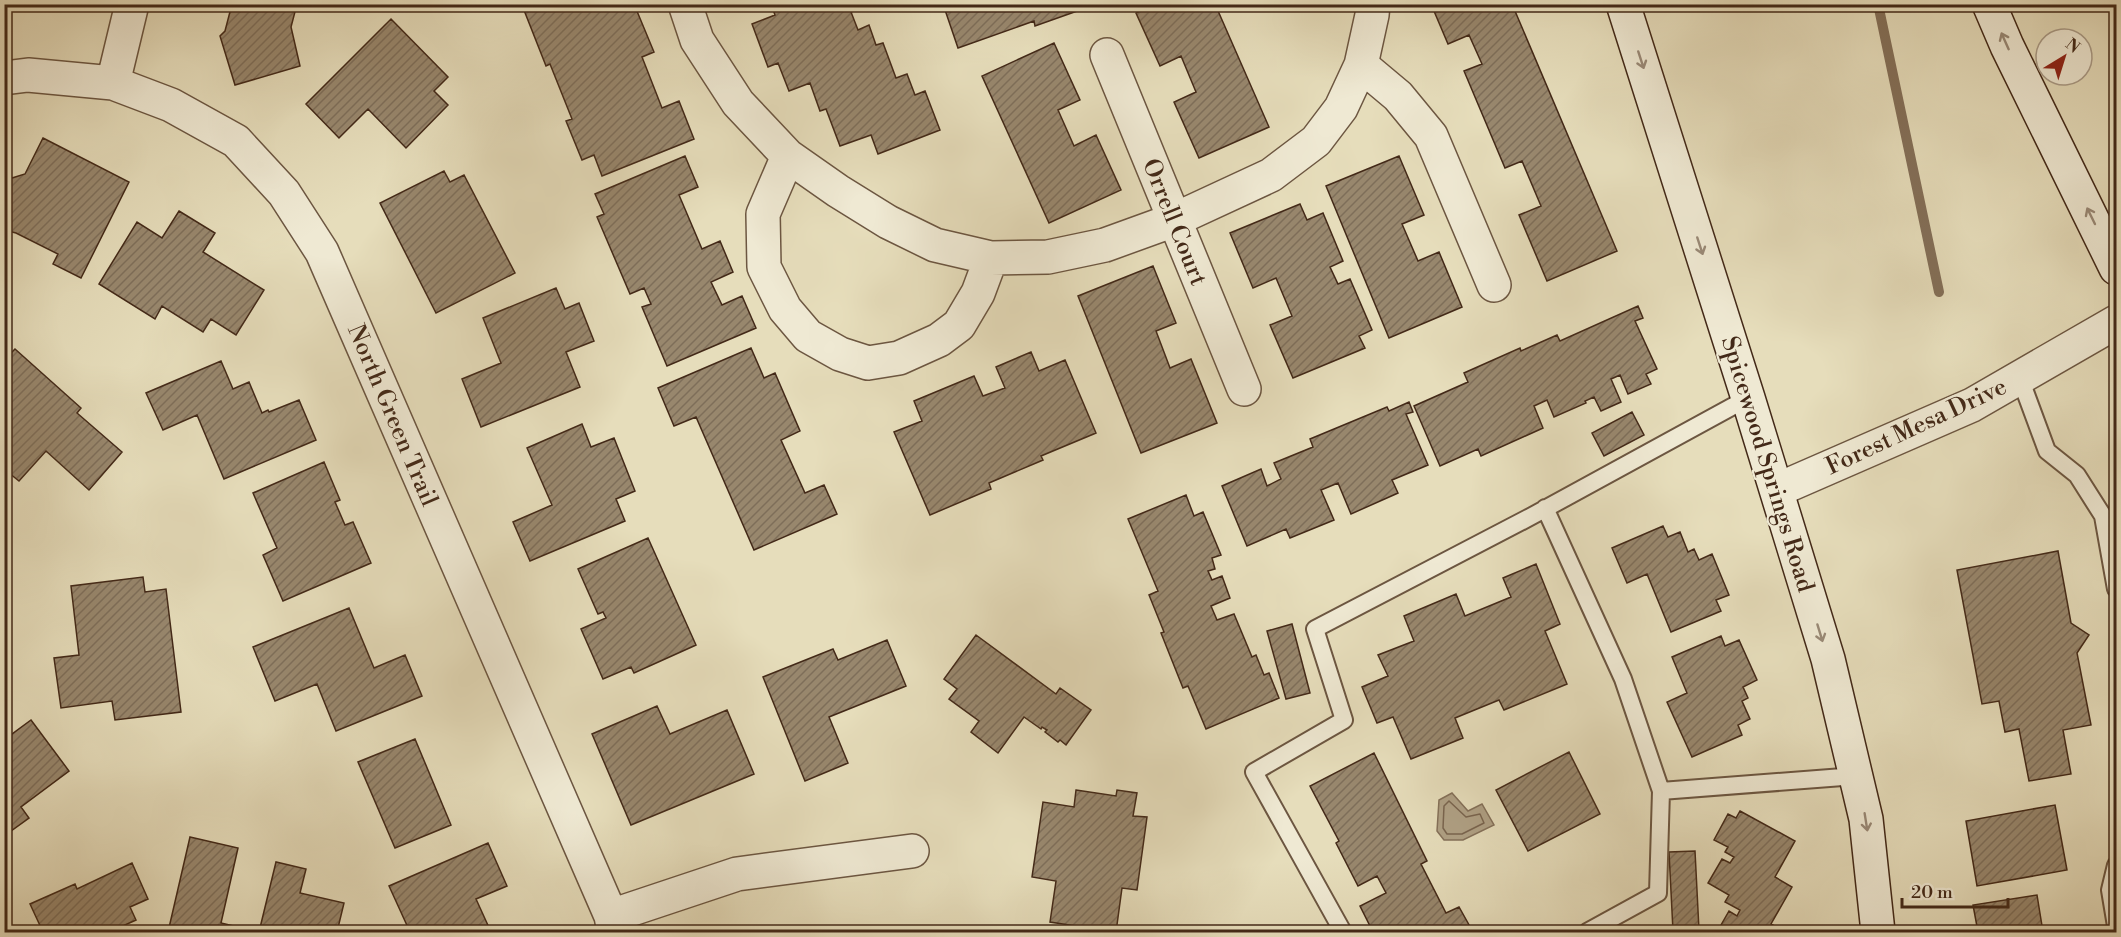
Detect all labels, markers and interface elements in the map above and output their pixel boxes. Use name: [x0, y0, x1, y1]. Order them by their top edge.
north arrow: [2034, 27, 2094, 87]
one-way arrow: [1998, 32, 2010, 50]
text: N: [2061, 34, 2084, 58]
one-way arrow: [1636, 50, 1647, 69]
street label: Orrell Court: [1135, 155, 1213, 291]
one-way arrow: [2084, 207, 2096, 225]
one-way arrow: [1695, 236, 1706, 255]
street label: North Green Trail: [340, 320, 444, 511]
street label: Spicewood Springs Road: [1714, 333, 1820, 596]
street label: Forest Mesa Drive: [1821, 372, 2012, 482]
one-way arrow: [1815, 623, 1826, 642]
one-way arrow: [1861, 812, 1872, 832]
scale bar: [1902, 871, 2008, 909]
text: 20 m: [1911, 881, 1953, 904]

